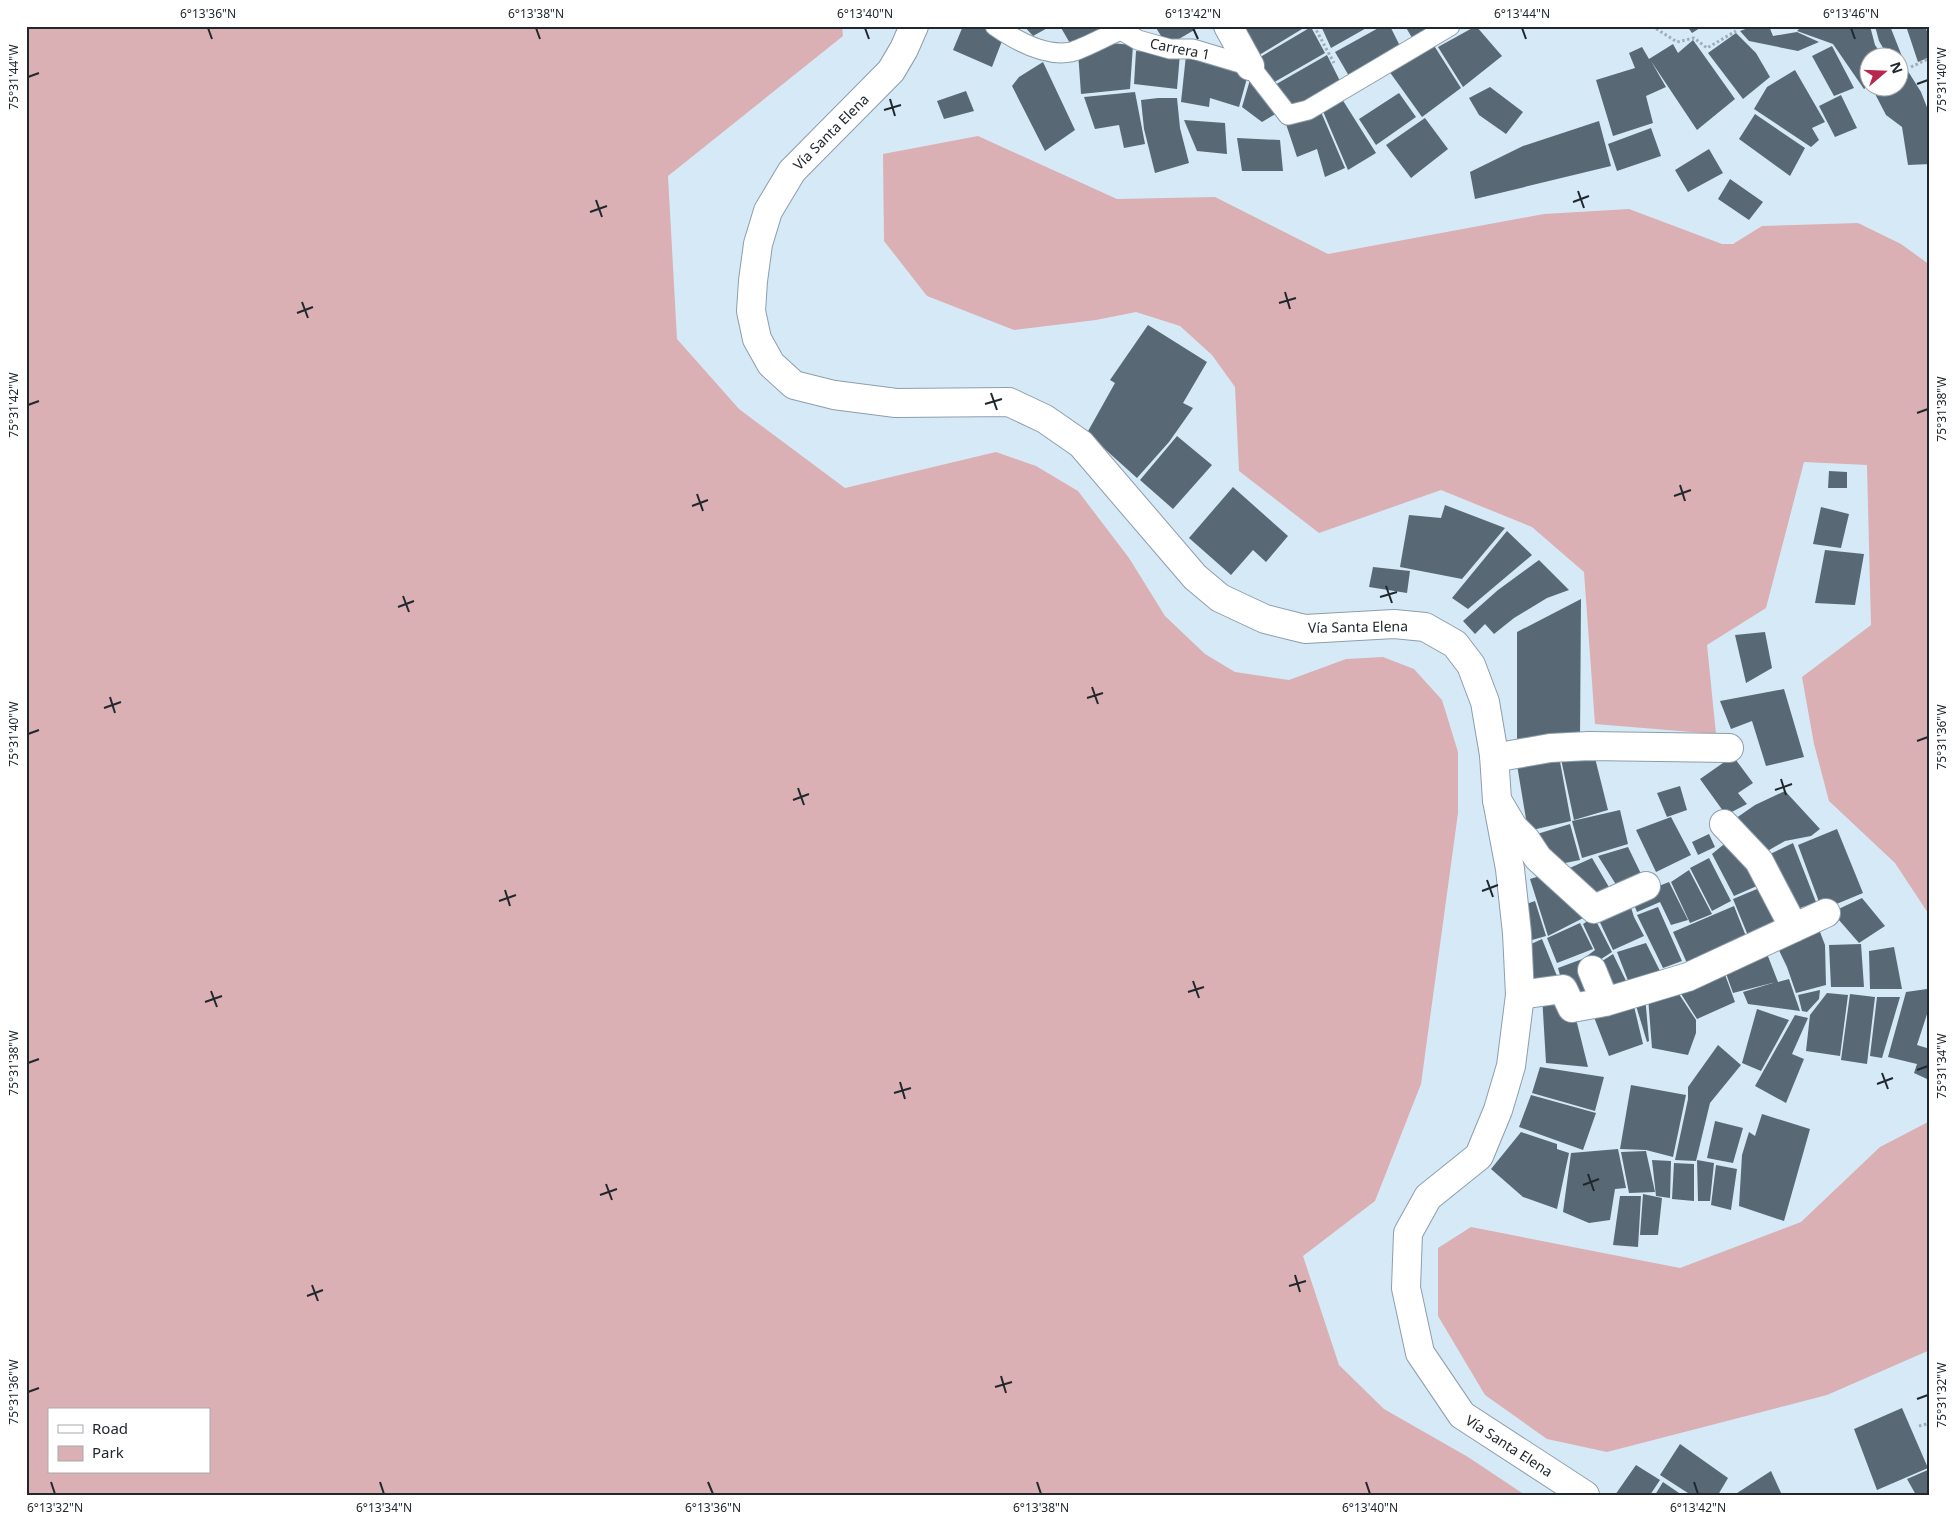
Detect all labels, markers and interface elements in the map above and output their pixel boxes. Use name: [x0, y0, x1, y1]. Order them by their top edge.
text: 6°13'36"N: [180, 5, 236, 22]
text: 6°13'38"N: [508, 5, 564, 22]
text: 6°13'40"N: [837, 5, 893, 22]
text: 6°13'42"N: [1165, 5, 1221, 22]
text: 6°13'44"N: [1494, 5, 1550, 22]
text: 6°13'46"N: [1823, 5, 1879, 22]
street label: Carrera 1: [1148, 33, 1212, 64]
text: 75°31'44"W: [5, 44, 22, 110]
text: 75°31'40"W: [1933, 47, 1950, 113]
north arrow: [1858, 48, 1908, 98]
text: N: [1886, 59, 1908, 76]
street label: Vía Santa Elena: [789, 90, 873, 174]
text: 75°31'42"W: [5, 372, 22, 438]
text: 75°31'38"W: [1933, 376, 1950, 442]
street label: Vía Santa Elena: [1308, 616, 1408, 637]
text: 75°31'40"W: [5, 701, 22, 767]
text: 75°31'36"W: [1933, 704, 1950, 770]
text: 75°31'38"W: [5, 1030, 22, 1096]
text: 75°31'34"W: [1933, 1033, 1950, 1099]
text: 75°31'36"W: [5, 1359, 22, 1425]
text: 75°31'32"W: [1933, 1362, 1950, 1428]
legend: [48, 1408, 210, 1474]
street label: Vía Santa Elena: [1462, 1410, 1556, 1481]
text: Road: [92, 1418, 128, 1438]
text: Park: [92, 1442, 124, 1462]
text: 6°13'32"N: [27, 1499, 83, 1516]
text: 6°13'34"N: [356, 1499, 412, 1516]
text: 6°13'36"N: [685, 1499, 741, 1516]
text: 6°13'38"N: [1013, 1499, 1069, 1516]
text: 6°13'40"N: [1342, 1499, 1398, 1516]
text: 6°13'42"N: [1670, 1499, 1726, 1516]

